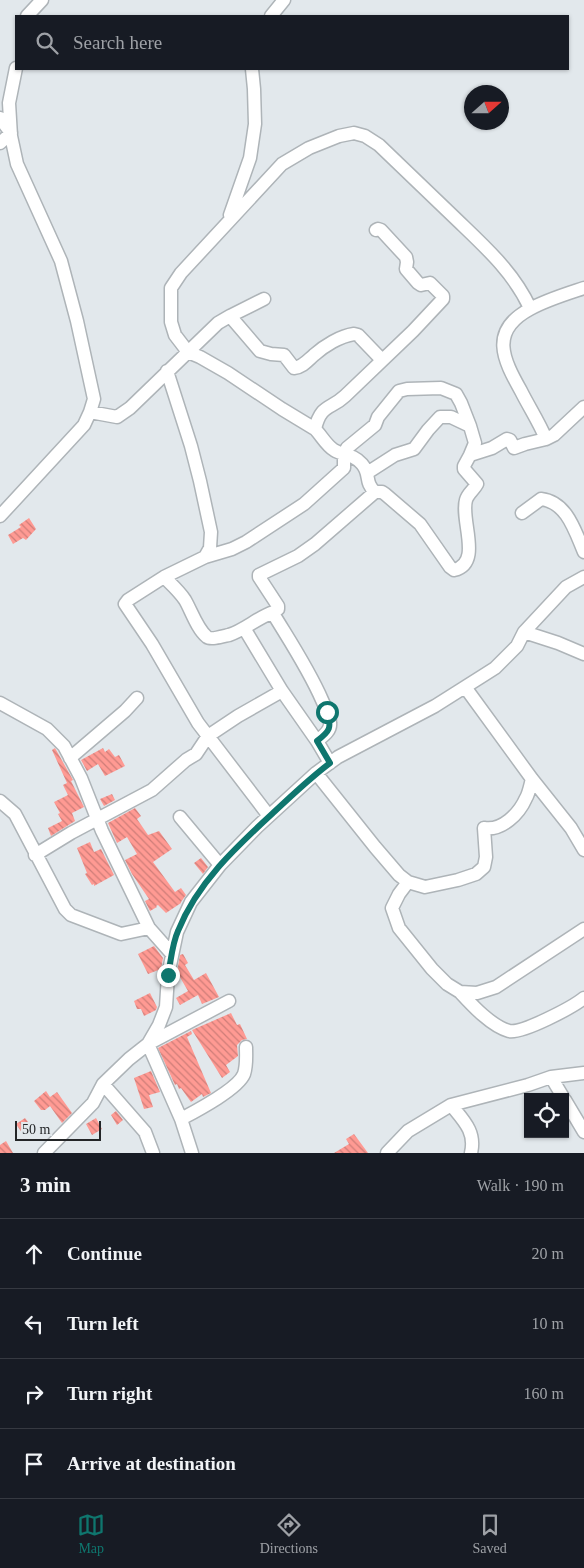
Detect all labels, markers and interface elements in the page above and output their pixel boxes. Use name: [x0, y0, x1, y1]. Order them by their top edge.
search box: [15, 15, 569, 70]
icon: search: [33, 29, 61, 57]
text: Search here: [73, 32, 162, 53]
north arrow: [464, 85, 509, 130]
route start: [316, 701, 339, 724]
route end: [157, 964, 180, 987]
map controls: [524, 1093, 569, 1138]
button: locate: [524, 1093, 569, 1138]
scale bar: [15, 1118, 101, 1141]
text: 50 m: [22, 1122, 50, 1137]
text: 3 min: [20, 1173, 71, 1197]
text: Walk · 190 m: [477, 1177, 564, 1194]
icon: ahead: [20, 1240, 48, 1268]
text: Continue: [67, 1243, 142, 1264]
text: 20 m: [532, 1245, 564, 1262]
icon: left: [20, 1310, 48, 1338]
text: Turn left: [67, 1313, 139, 1334]
text: 10 m: [532, 1315, 564, 1332]
icon: right: [20, 1380, 48, 1408]
text: Turn right: [67, 1383, 152, 1404]
text: 160 m: [524, 1385, 564, 1402]
icon: arrive: [20, 1450, 48, 1478]
text: Arrive at destination: [67, 1453, 236, 1474]
tab: Map: [77, 1511, 105, 1557]
tab: Directions: [260, 1511, 318, 1557]
tab: Saved: [473, 1511, 507, 1557]

